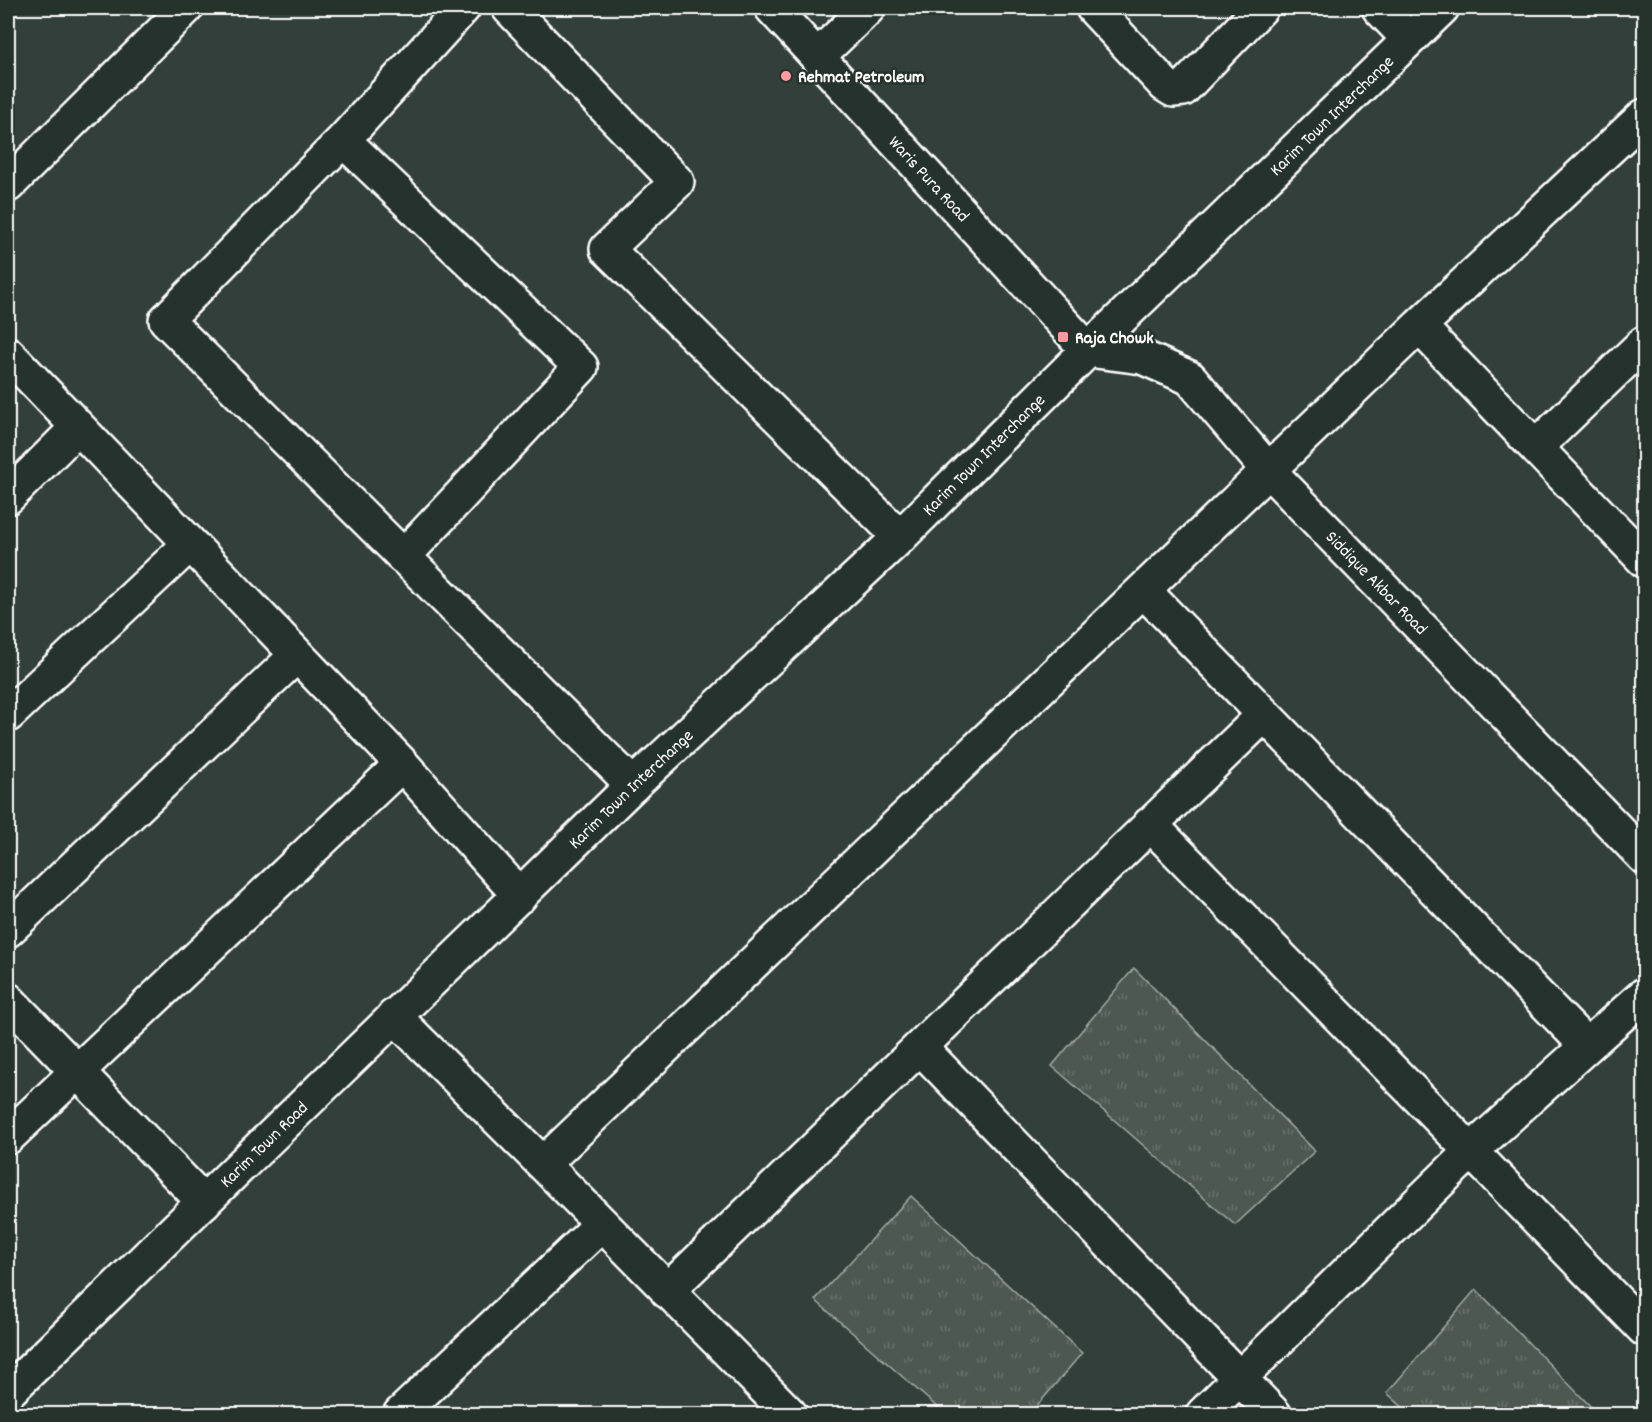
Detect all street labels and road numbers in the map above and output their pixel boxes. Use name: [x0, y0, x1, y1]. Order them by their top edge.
street label: Karim Town Interchange: [1265, 51, 1401, 183]
street label: Waris Pura Road: [881, 131, 974, 229]
street label: Karim Town Interchange: [918, 389, 1052, 523]
street label: Siddique Akbar Road: [1318, 526, 1432, 642]
street label: Karim Town Interchange: [564, 725, 700, 856]
street label: Karim Town Road: [215, 1097, 315, 1195]

